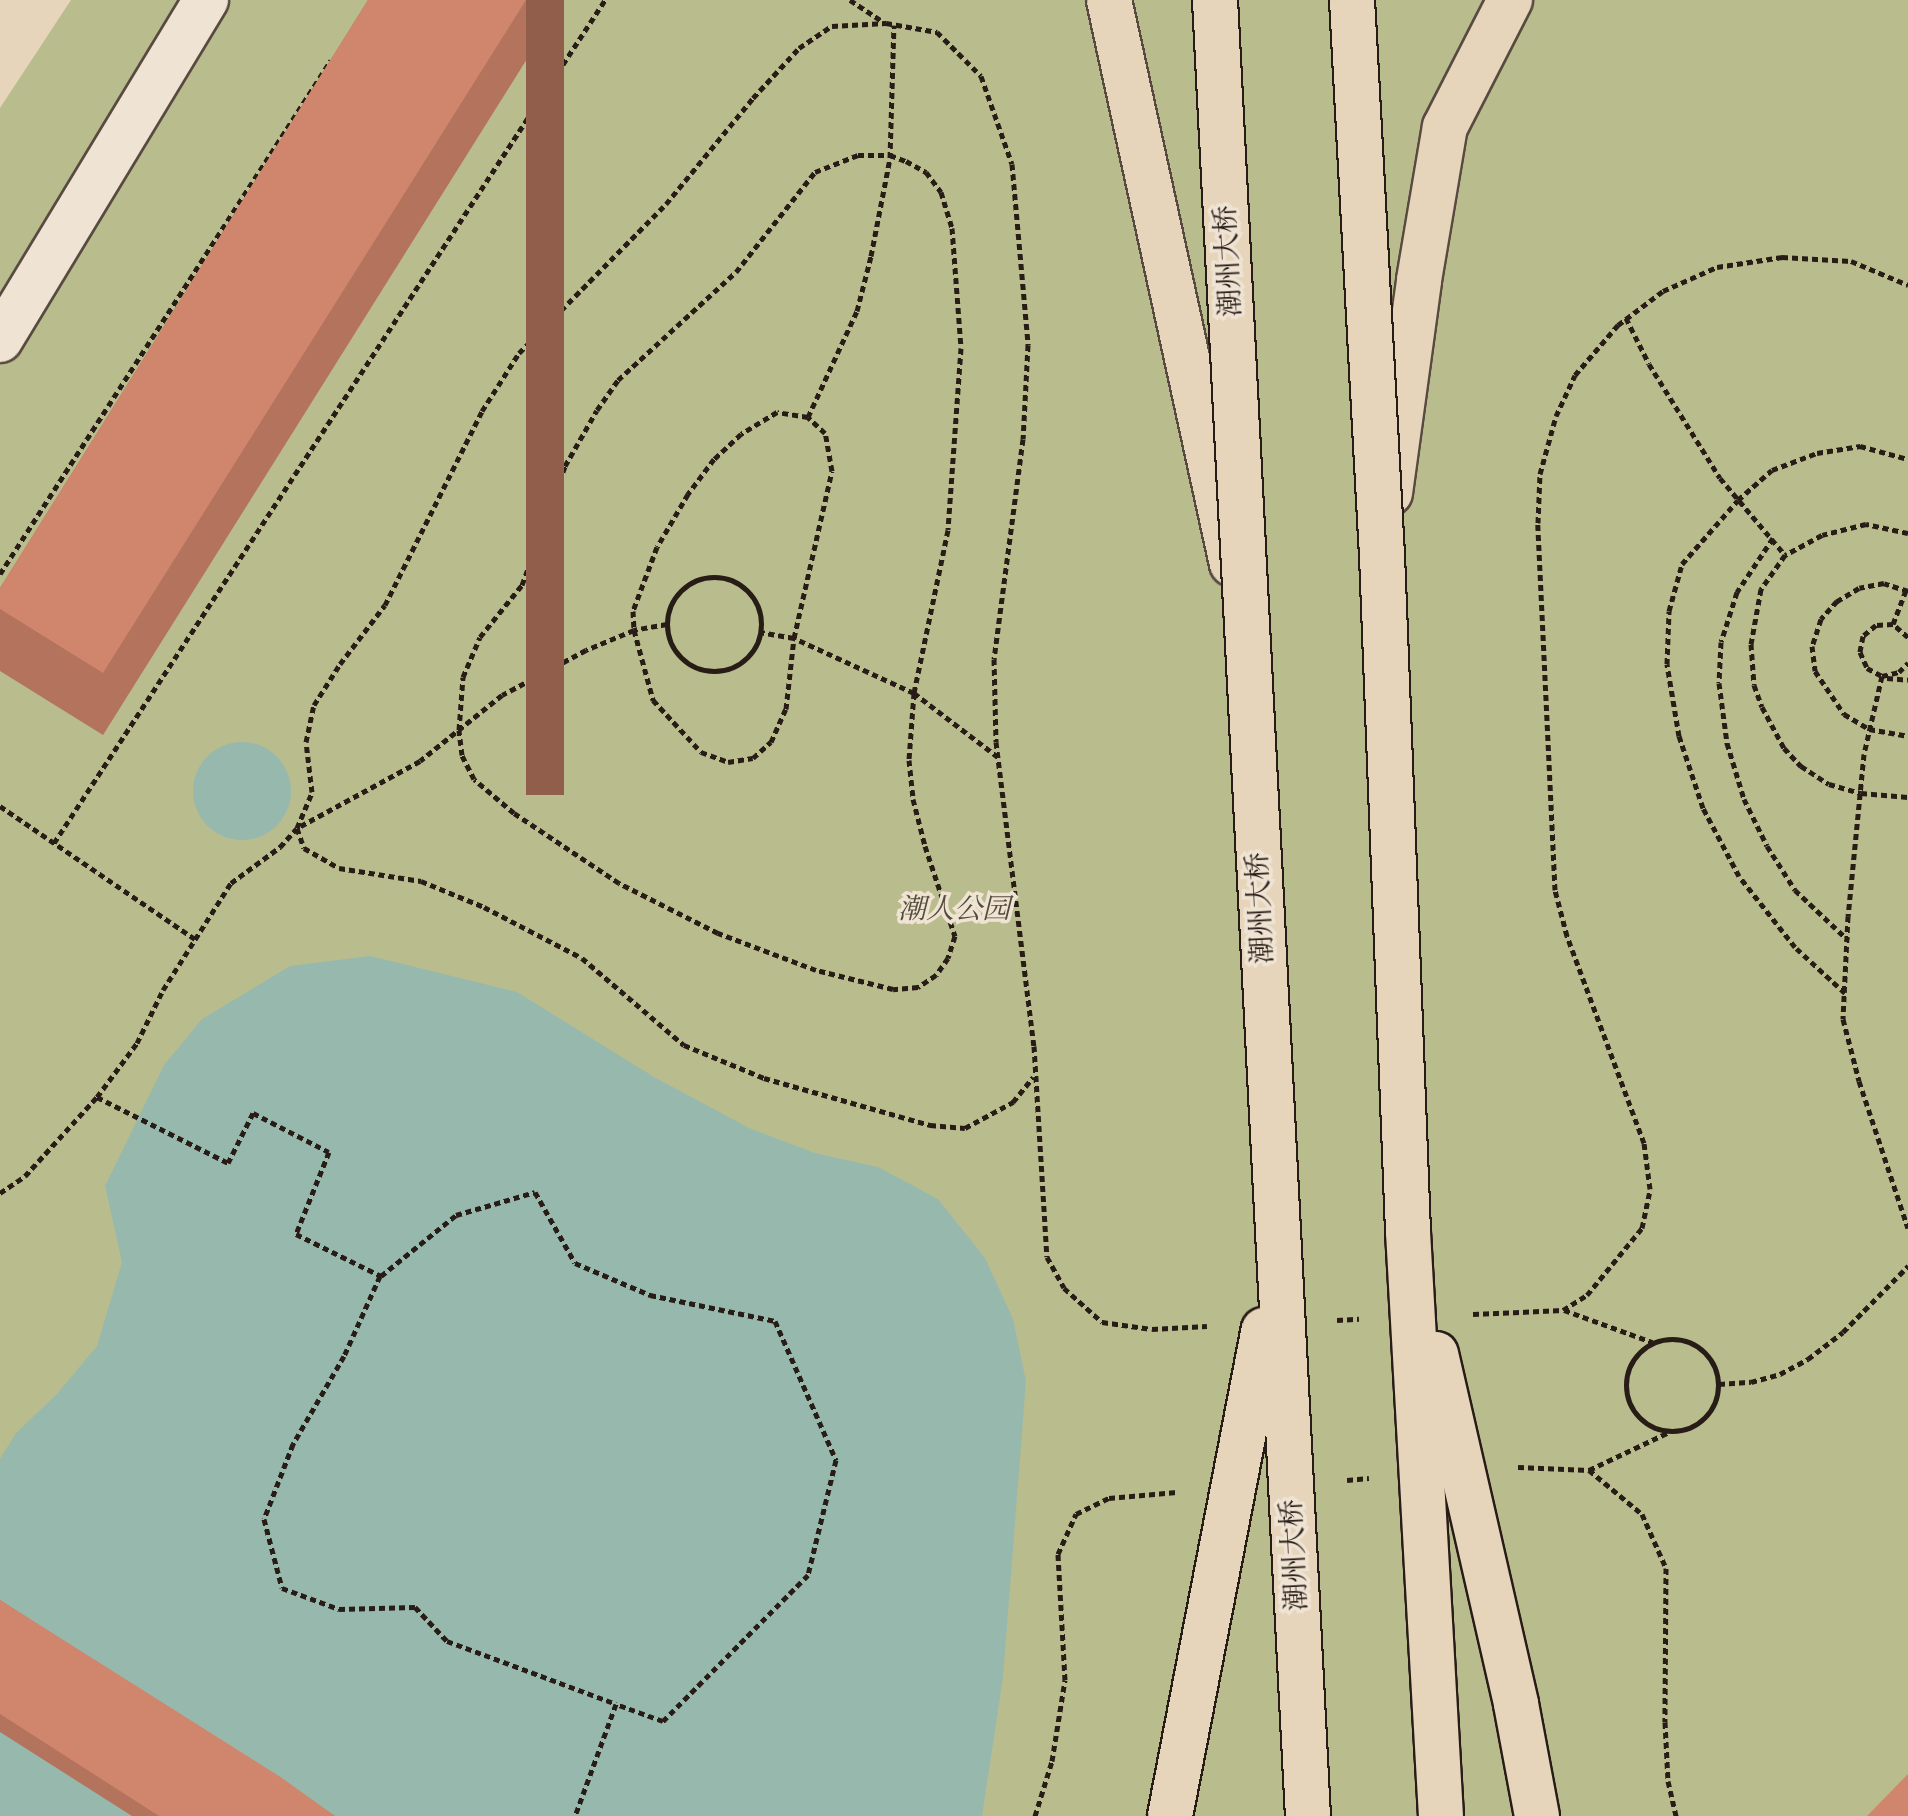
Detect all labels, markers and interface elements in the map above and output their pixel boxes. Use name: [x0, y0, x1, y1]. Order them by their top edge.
street label: 潮州大桥: [1207, 204, 1247, 318]
street label: 潮州大桥: [1239, 851, 1279, 965]
park label: 潮人公园: [898, 891, 1010, 925]
street label: 潮州大桥: [1273, 1498, 1313, 1612]

